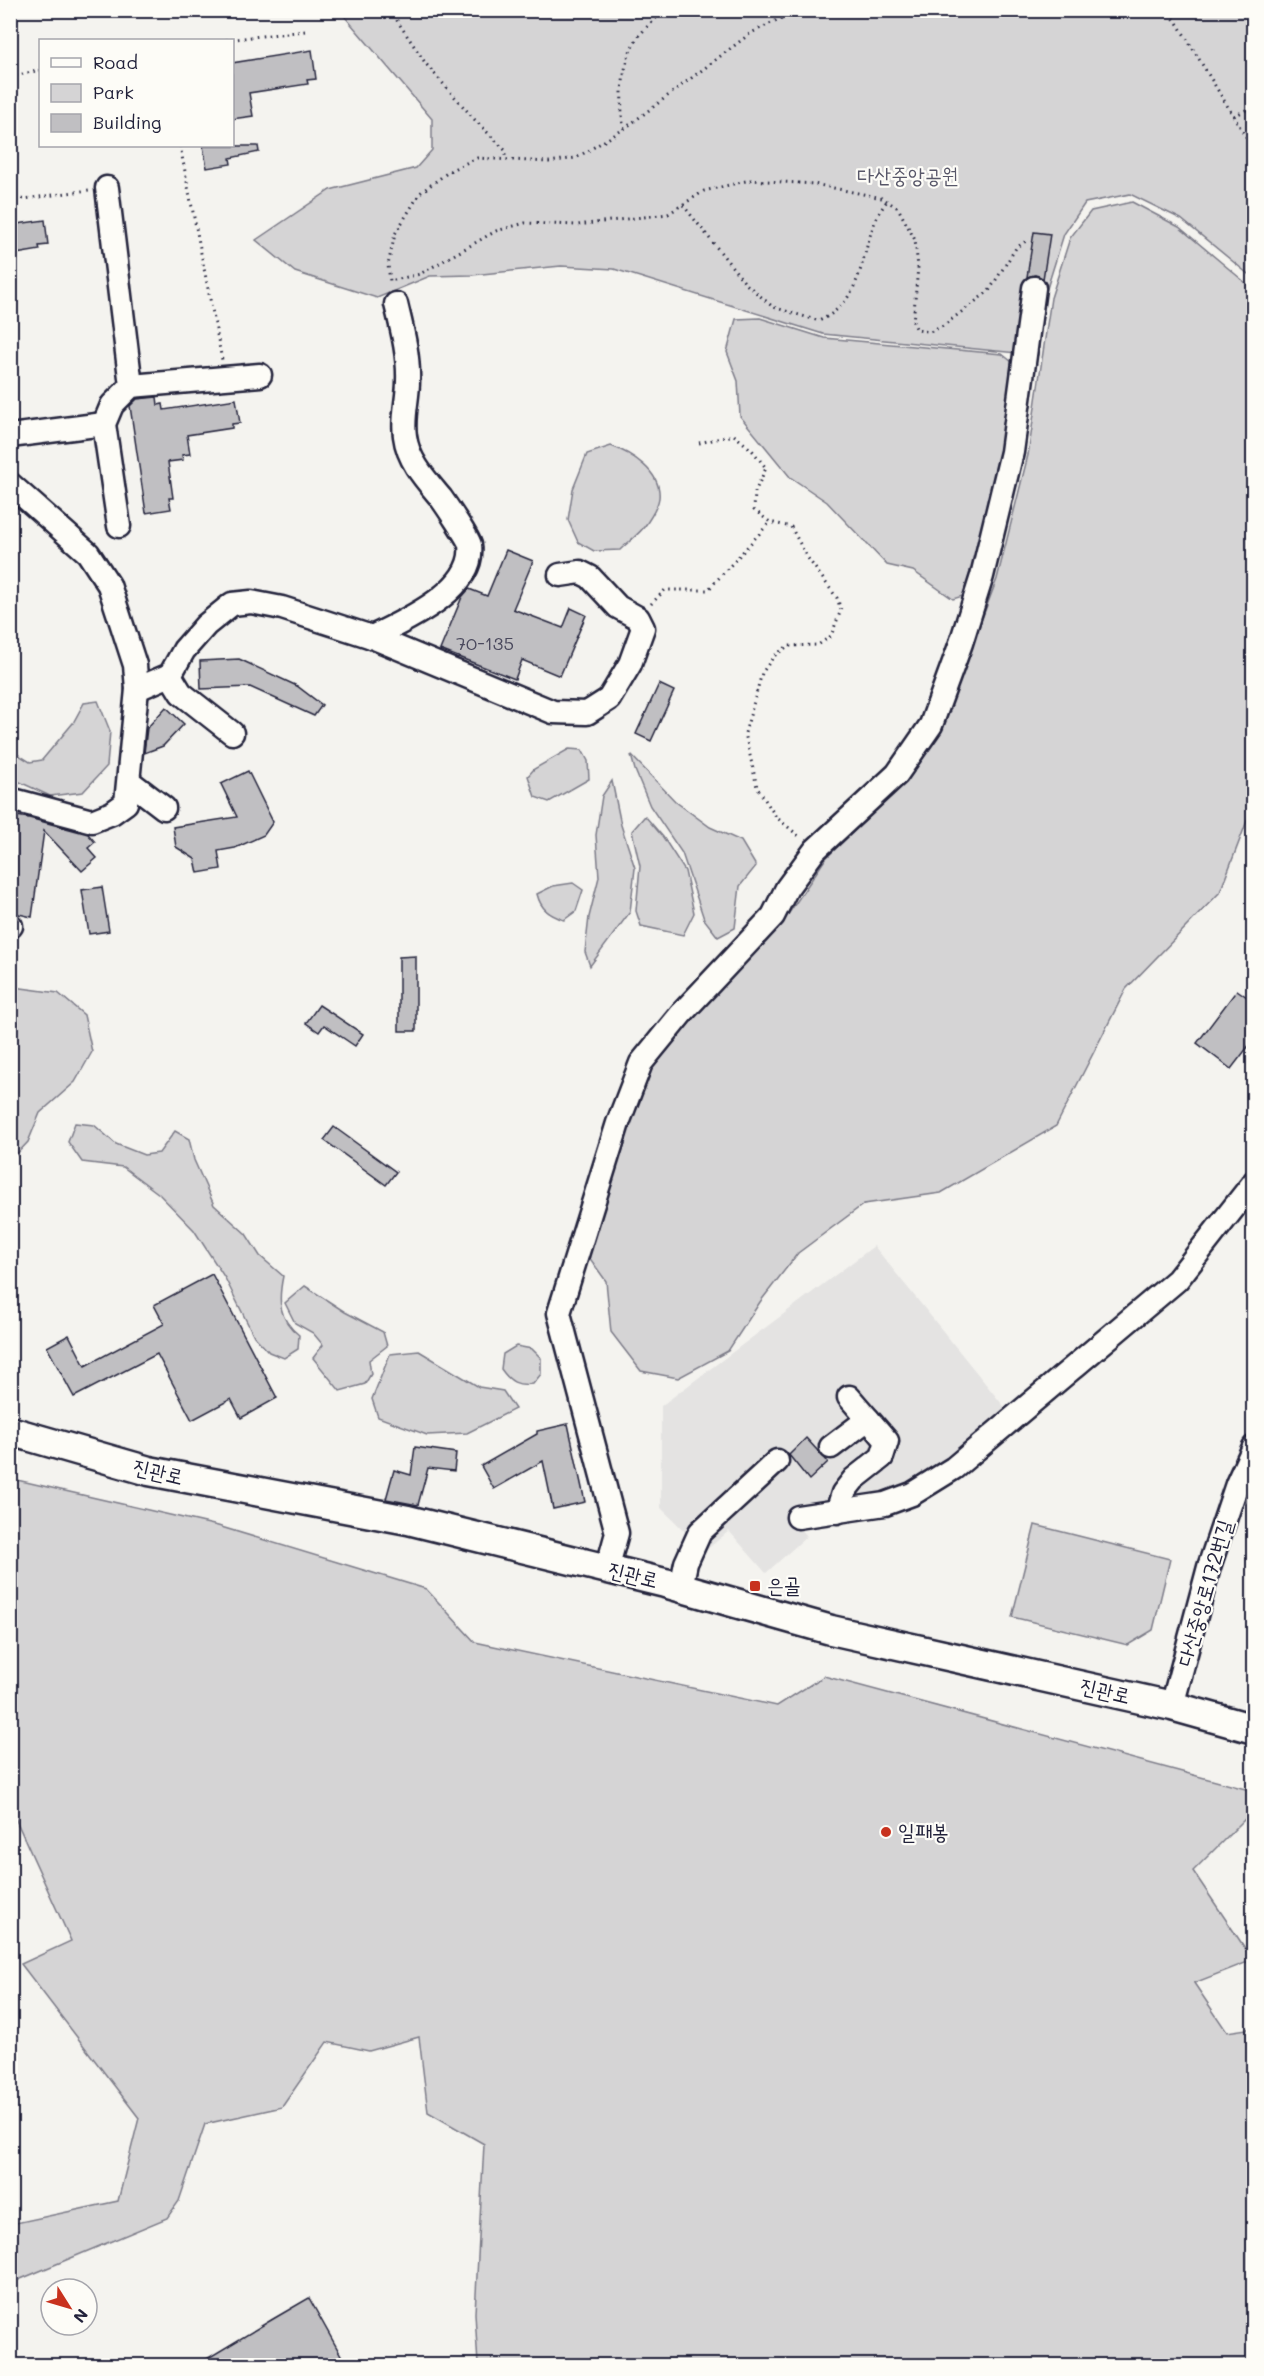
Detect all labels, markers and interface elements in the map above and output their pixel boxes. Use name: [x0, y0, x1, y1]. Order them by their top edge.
legend: [39, 39, 234, 147]
text: Road: [93, 50, 138, 74]
text: Park: [93, 80, 134, 104]
text: Building: [93, 110, 161, 134]
park label: 다산중앙공원: [857, 161, 959, 188]
house number: 70-135: [456, 631, 514, 655]
street label: 진관로: [131, 1452, 186, 1489]
street label: 다산중앙로172번길: [1170, 1516, 1237, 1669]
street label: 진관로: [605, 1554, 661, 1593]
place label: 은골: [767, 1571, 801, 1598]
marker: 은골: [748, 1579, 762, 1593]
street label: 진관로: [1078, 1671, 1133, 1708]
place label: 일패봉: [898, 1817, 949, 1844]
marker: 일패봉: [879, 1825, 893, 1839]
north arrow: [39, 2277, 99, 2337]
text: N: [69, 2305, 93, 2328]

